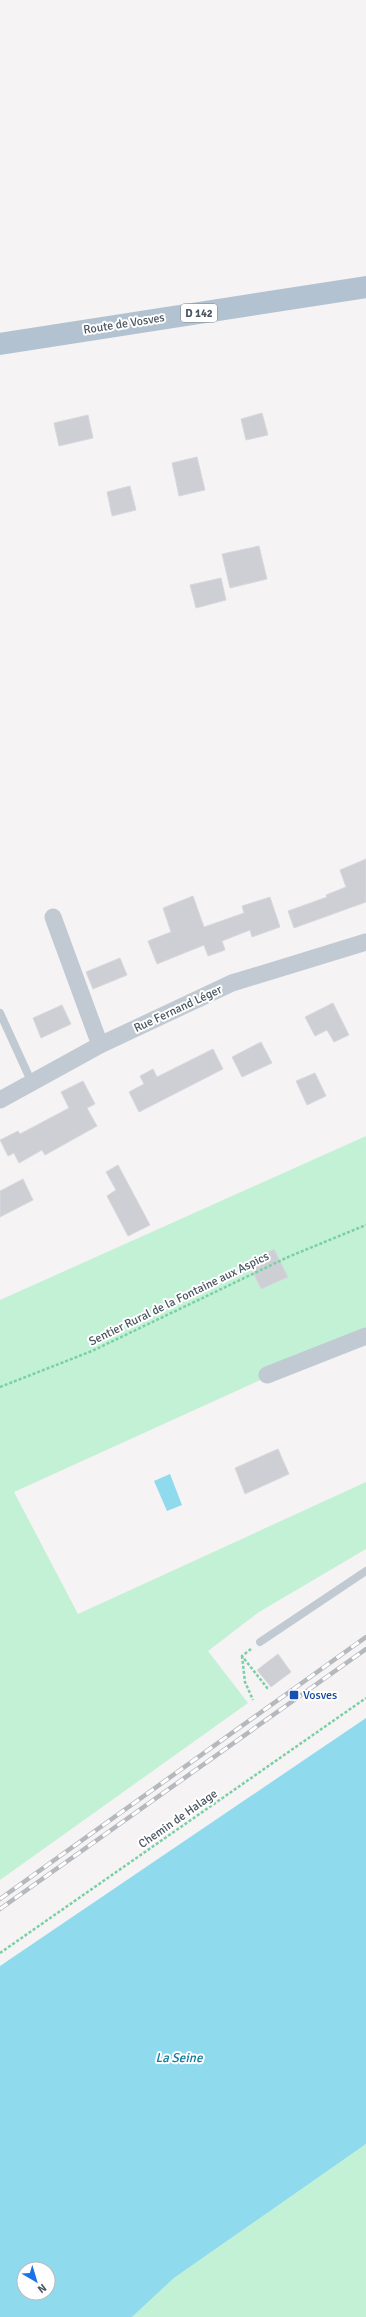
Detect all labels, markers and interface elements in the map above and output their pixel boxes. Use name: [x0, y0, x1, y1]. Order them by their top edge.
road number: D 142: [181, 304, 217, 322]
street label: Route de Vosves: [82, 310, 166, 338]
street label: Rue Fernand Léger: [132, 982, 225, 1036]
street label: Sentier Rural de la Fontaine aux Aspics: [86, 1249, 272, 1349]
place label: Vosves: [303, 1688, 337, 1703]
marker: Vosves: [288, 1689, 300, 1701]
street label: Chemin de Halage: [136, 1786, 220, 1852]
water label: La Seine: [156, 2050, 204, 2066]
north arrow: [16, 2261, 56, 2301]
text: N: [35, 2281, 49, 2296]

